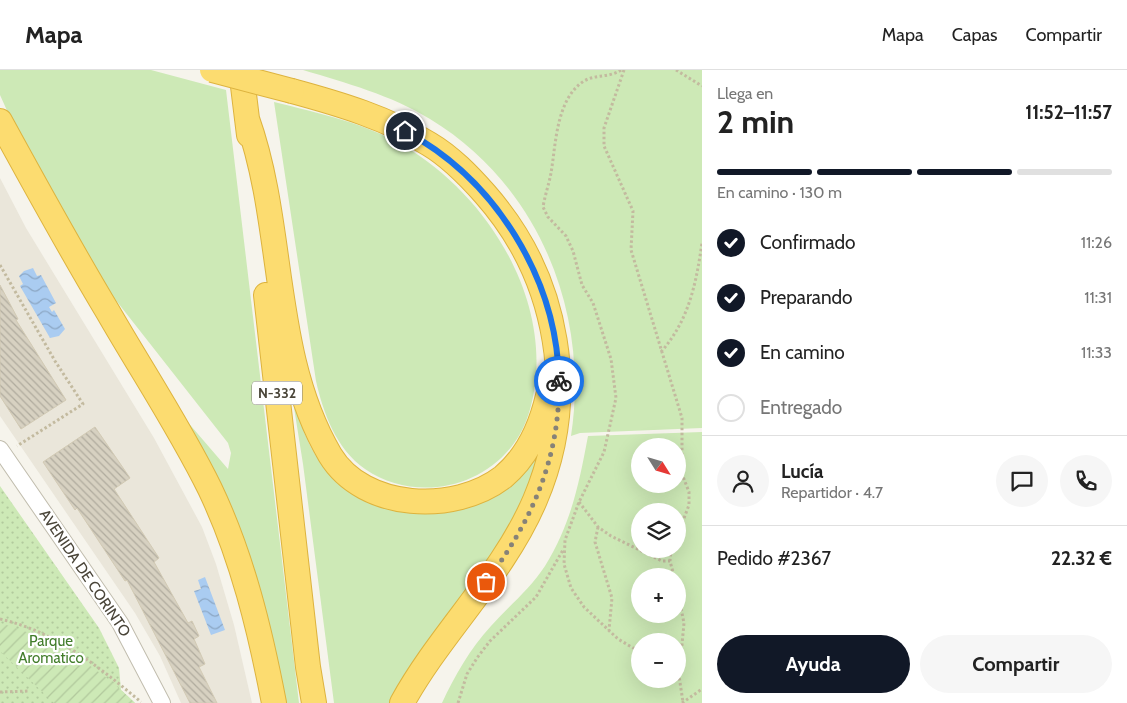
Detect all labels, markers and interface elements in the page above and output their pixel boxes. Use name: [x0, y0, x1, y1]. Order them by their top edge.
text: Mapa: [25, 20, 82, 49]
text: Mapa: [882, 24, 924, 46]
text: Capas: [952, 24, 998, 46]
text: Compartir: [1026, 24, 1102, 46]
text: Llega en: [717, 84, 773, 103]
text: 11:52–11:57: [1025, 101, 1112, 124]
text: 2 min: [717, 102, 794, 141]
pin: [384, 110, 426, 152]
icon: home: [391, 117, 419, 145]
text: En camino · 130 m: [717, 183, 842, 202]
icon: check: [717, 229, 745, 257]
text: Confirmado: [760, 231, 856, 254]
text: 11:26: [1081, 233, 1112, 252]
icon: check: [717, 284, 745, 312]
text: Preparando: [760, 286, 853, 309]
text: 11:31: [1084, 288, 1112, 307]
icon: check: [717, 339, 745, 367]
text: En camino: [760, 341, 845, 364]
text: 11:33: [1081, 343, 1112, 362]
courier: [534, 356, 584, 406]
icon: bike: [545, 367, 573, 395]
road number: N-332: [252, 382, 302, 404]
text: Entregado: [760, 396, 842, 419]
north arrow: [631, 438, 686, 492]
map controls: [631, 438, 686, 688]
button: person: [717, 455, 769, 507]
button: chat: [996, 455, 1048, 507]
button: phone: [1060, 455, 1112, 507]
text: Lucía: [781, 460, 824, 483]
text: Repartidor · 4.7: [781, 483, 883, 502]
button: layers: [631, 503, 686, 558]
street label: AVENIDA DE CORINTO: [36, 506, 134, 640]
text: Pedido #2367: [717, 547, 831, 570]
text: 22.32 €: [1051, 547, 1112, 570]
pin: [465, 561, 507, 603]
icon: bag: [472, 568, 500, 596]
button: +: [631, 568, 686, 623]
park label: Parque Aromatico: [18, 632, 84, 667]
button: −: [631, 633, 686, 688]
button: Ayuda: [717, 635, 910, 693]
button: Compartir: [920, 635, 1112, 693]

